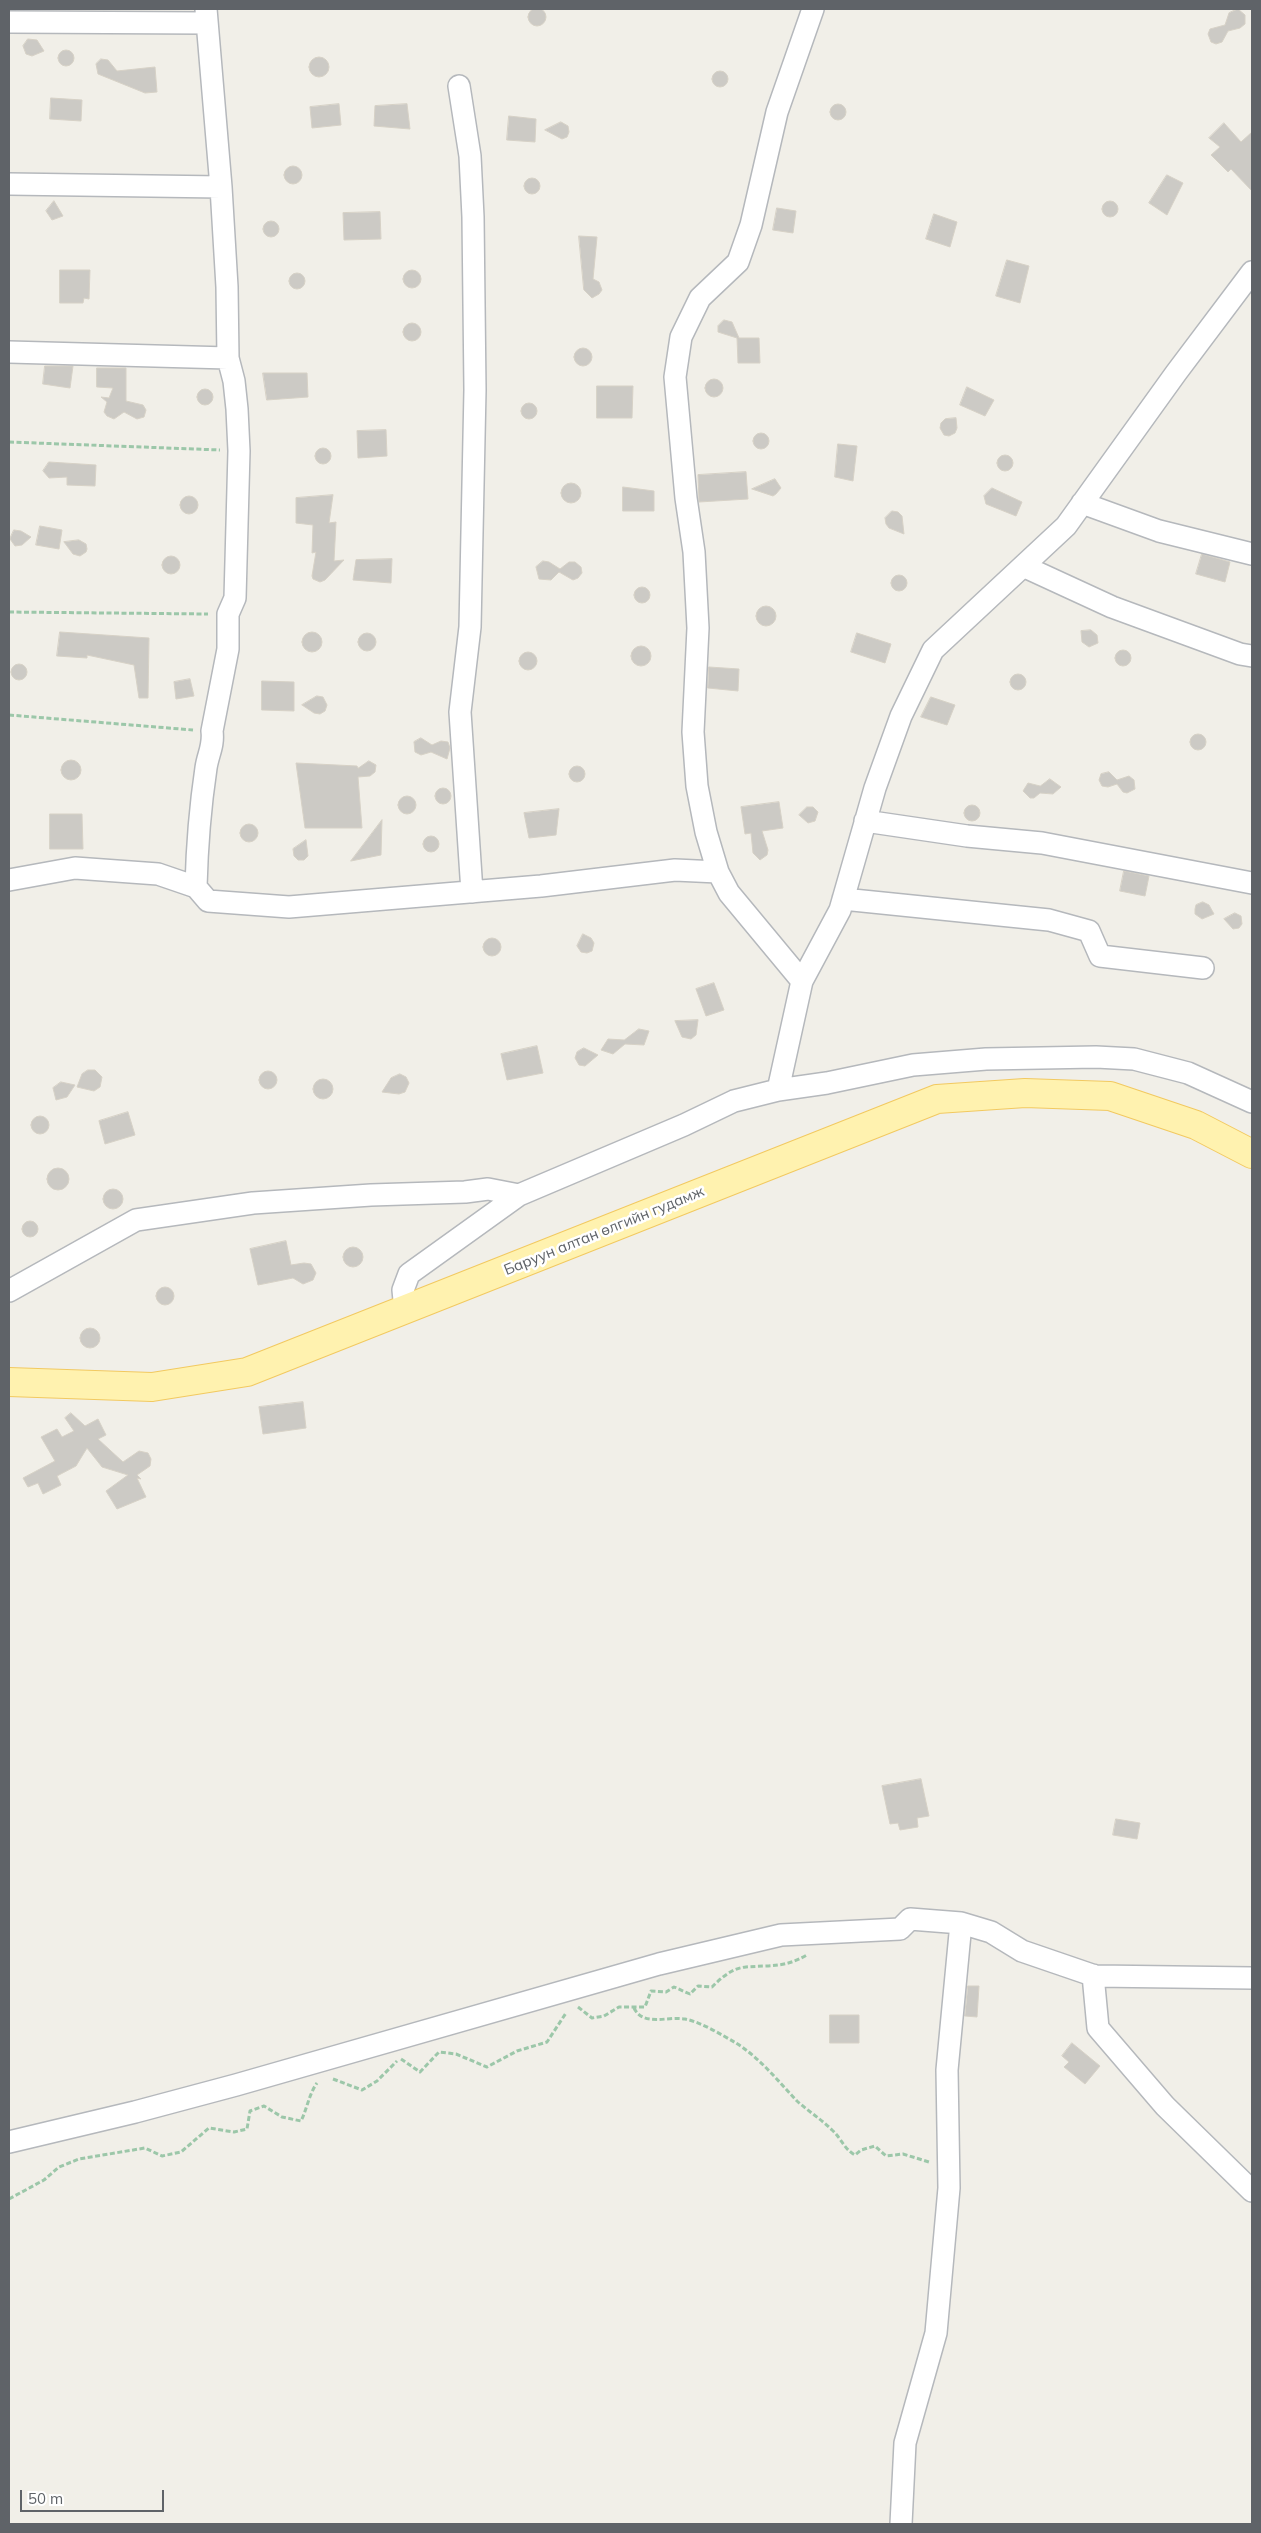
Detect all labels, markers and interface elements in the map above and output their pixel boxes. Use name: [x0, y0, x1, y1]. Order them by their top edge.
street label: Баруун алтан өлгийн гудамж: [501, 1183, 707, 1279]
scale bar: [22, 2480, 166, 2512]
text: 50 m: [28, 2489, 63, 2508]

